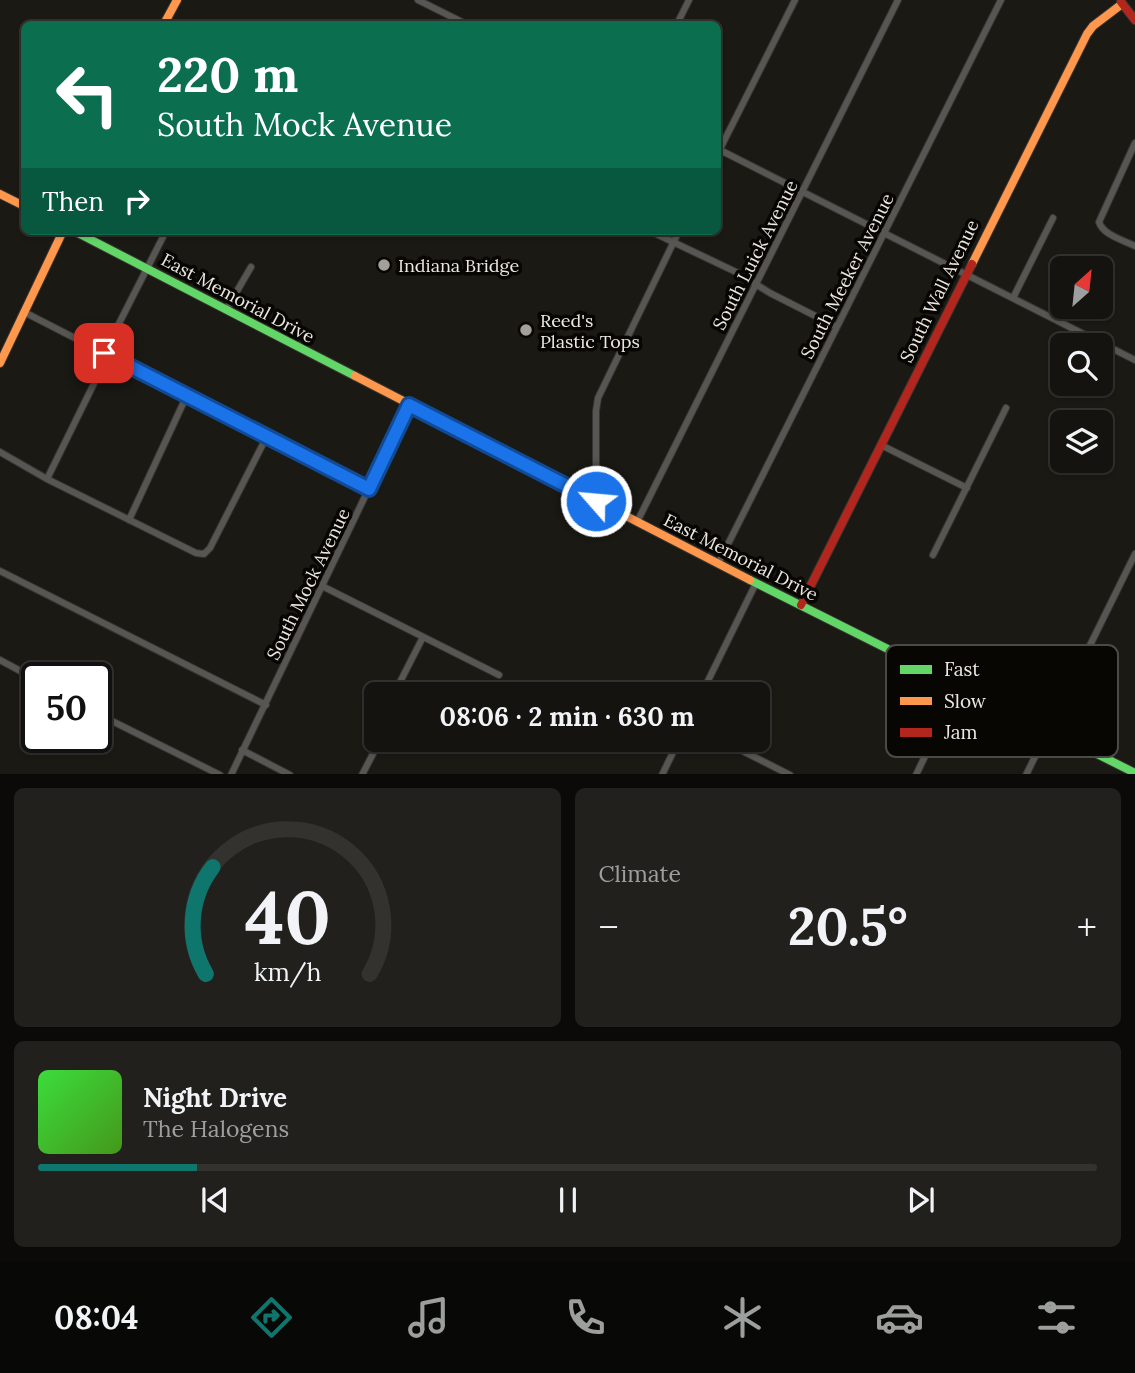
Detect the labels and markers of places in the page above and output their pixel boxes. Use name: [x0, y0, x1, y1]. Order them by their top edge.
place label: Indiana Bridge: [398, 254, 519, 277]
marker: Indiana Bridge: [376, 257, 392, 273]
place label: Reed's Plastic Tops: [540, 309, 640, 353]
marker: Reed's Plastic Tops: [518, 322, 534, 338]
pin: [74, 323, 134, 383]

